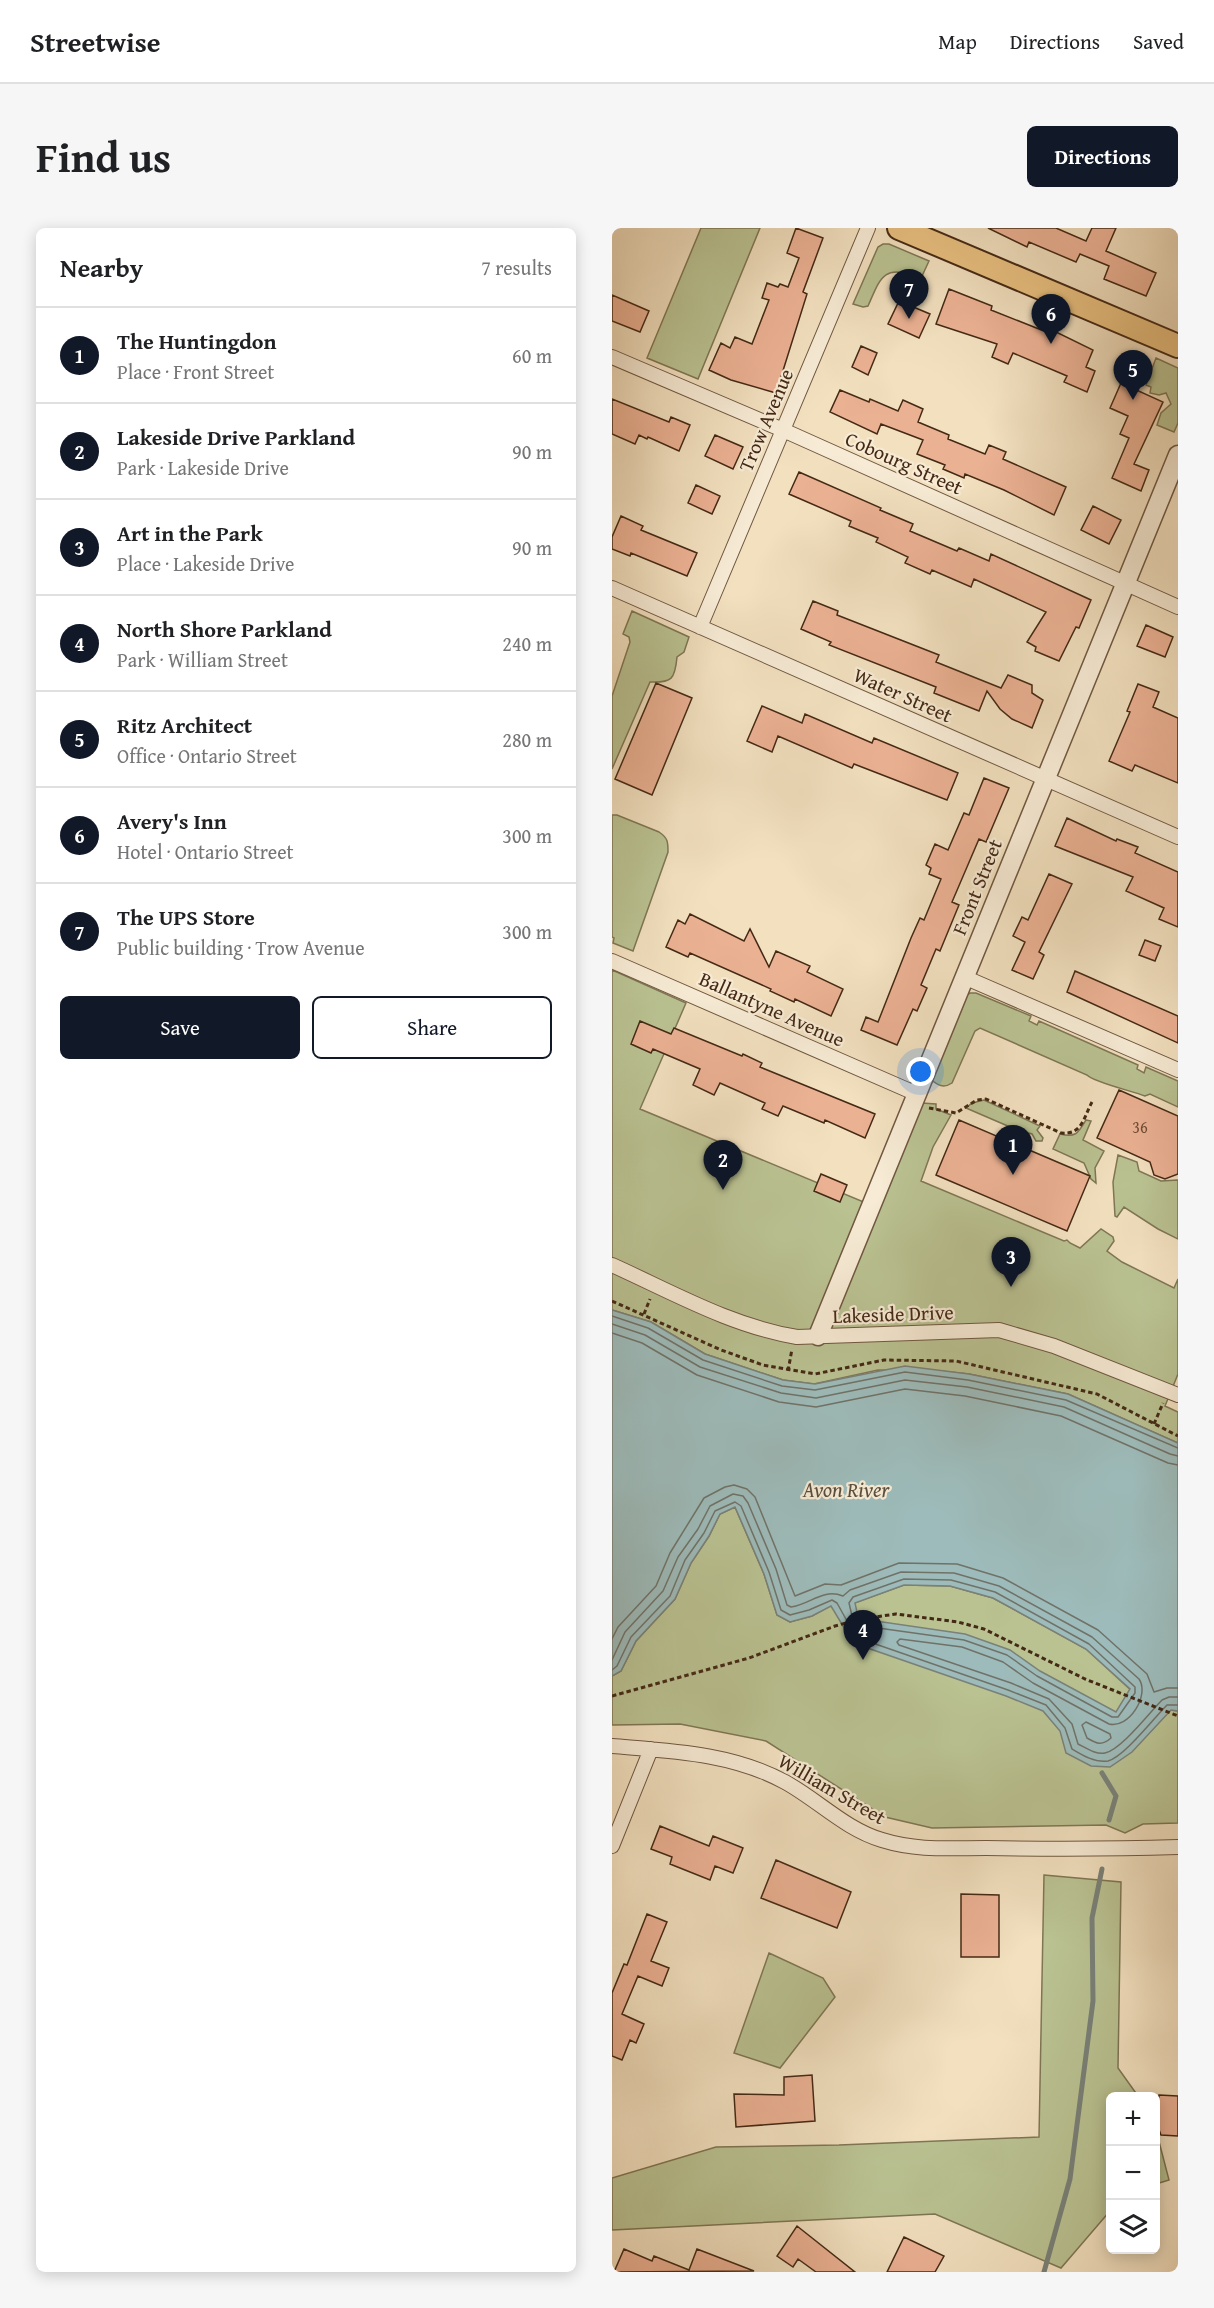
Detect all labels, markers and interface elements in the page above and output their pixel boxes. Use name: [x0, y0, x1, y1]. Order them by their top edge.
text: Streetwise: [30, 21, 160, 62]
text: Map: [938, 26, 977, 57]
text: Directions: [1010, 26, 1100, 57]
text: Saved: [1133, 26, 1184, 57]
text: Find us: [36, 126, 171, 187]
button: Directions: [1027, 126, 1178, 187]
text: Nearby: [60, 248, 143, 287]
text: 7 results: [481, 253, 552, 282]
pin: 7: [890, 270, 928, 319]
pin: 6: [1032, 294, 1070, 344]
text: The Huntingdon: [117, 325, 277, 357]
text: 1: [74, 341, 85, 370]
text: 60 m: [512, 341, 552, 370]
pin: 5: [1114, 350, 1152, 400]
text: Place · Front Street: [117, 357, 274, 386]
street label: Trow Avenue: [731, 364, 800, 476]
text: Lakeside Drive Parkland: [117, 421, 355, 453]
street label: Cobourg Street: [841, 424, 967, 501]
text: 2: [74, 437, 85, 466]
text: 90 m: [512, 437, 552, 466]
text: Park · Lakeside Drive: [117, 453, 289, 482]
text: Art in the Park: [117, 517, 263, 549]
text: 3: [74, 533, 85, 562]
text: 90 m: [512, 533, 552, 562]
text: Place · Lakeside Drive: [117, 549, 294, 578]
text: North Shore Parkland: [117, 613, 332, 645]
text: 4: [74, 629, 85, 658]
text: 240 m: [502, 629, 552, 658]
text: Park · William Street: [117, 645, 288, 674]
street label: Water Street: [849, 660, 957, 729]
text: Ritz Architect: [117, 709, 252, 741]
text: 5: [74, 725, 85, 754]
text: 280 m: [502, 725, 552, 754]
text: Office · Ontario Street: [117, 741, 297, 770]
text: Avery's Inn: [117, 805, 227, 837]
text: 6: [74, 821, 85, 850]
text: 300 m: [502, 821, 552, 850]
street label: Front Street: [944, 834, 1009, 939]
text: Hotel · Ontario Street: [117, 837, 294, 866]
text: The UPS Store: [117, 901, 255, 933]
text: 7: [74, 917, 85, 946]
text: 300 m: [502, 917, 552, 946]
text: Public building · Trow Avenue: [117, 933, 365, 962]
street label: Ballantyne Avenue: [695, 964, 849, 1054]
button: Save: [60, 996, 300, 1059]
button: Share: [312, 996, 552, 1059]
your location: [906, 1057, 935, 1086]
house number: 36: [1132, 1115, 1148, 1139]
pin: 1: [994, 1126, 1032, 1175]
pin: 2: [704, 1140, 742, 1190]
pin: 3: [992, 1238, 1030, 1287]
street label: Lakeside Drive: [832, 1297, 954, 1330]
water label: Avon River: [802, 1474, 890, 1505]
pin: 4: [844, 1610, 882, 1660]
street label: William Street: [773, 1746, 892, 1831]
map controls: [1106, 2092, 1160, 2254]
button: +: [1106, 2092, 1160, 2146]
button: −: [1106, 2146, 1160, 2200]
button: layers: [1106, 2200, 1160, 2254]

